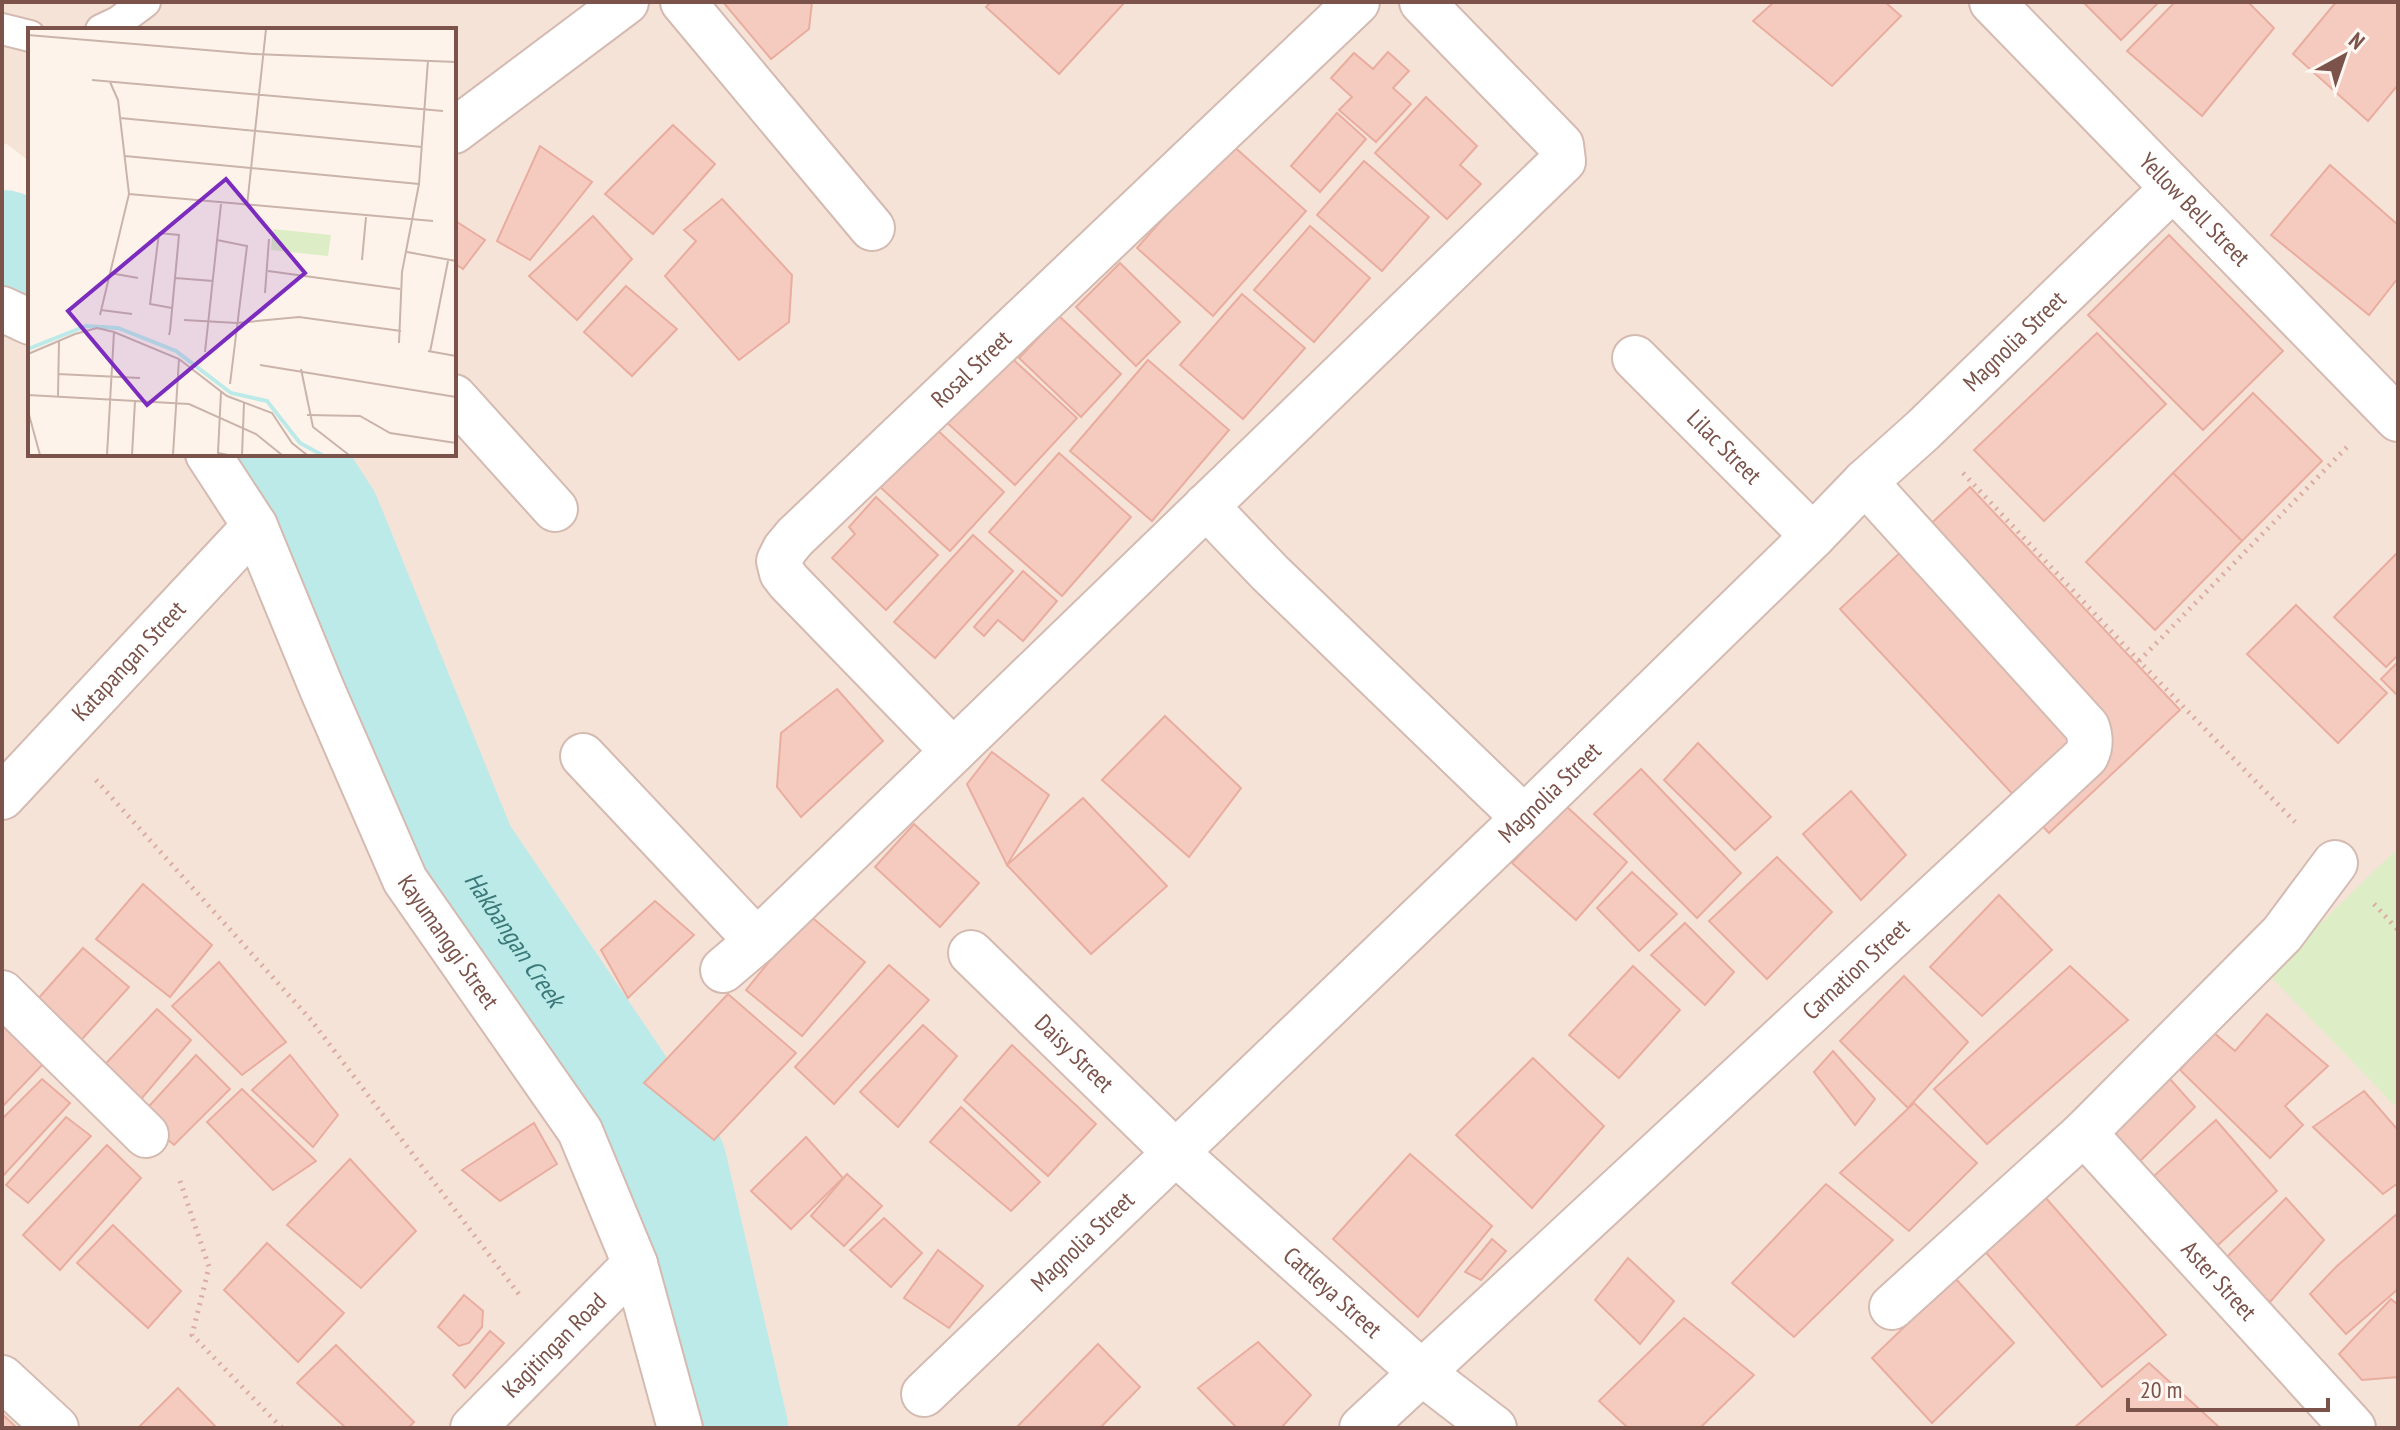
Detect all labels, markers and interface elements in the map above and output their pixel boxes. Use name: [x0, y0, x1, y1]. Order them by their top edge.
north arrow: [2304, 16, 2384, 96]
text: N: [2343, 26, 2370, 55]
inset map: [28, 28, 456, 456]
street label: Yellow Bell Street: [2132, 146, 2257, 273]
street label: Magnolia Street: [1956, 284, 2073, 398]
street label: Rosal Street: [925, 323, 1018, 414]
street label: Lilac Street: [1680, 403, 1769, 491]
street label: Katapangan Street: [65, 594, 192, 727]
street label: Magnolia Street: [1492, 735, 1608, 849]
water label: Hakbangan Creek: [458, 865, 574, 1016]
street label: Kayumanggi Street: [391, 868, 506, 1015]
street label: Carnation Street: [1796, 912, 1916, 1026]
street label: Daisy Street: [1028, 1008, 1121, 1099]
street label: Magnolia Street: [1024, 1184, 1141, 1298]
street label: Aster Street: [2175, 1234, 2264, 1327]
street label: Cattleya Street: [1277, 1240, 1389, 1345]
street label: Kagitingan Road: [496, 1286, 613, 1404]
scale bar: [2128, 1362, 2328, 1412]
text: 20 m: [2140, 1374, 2182, 1405]

